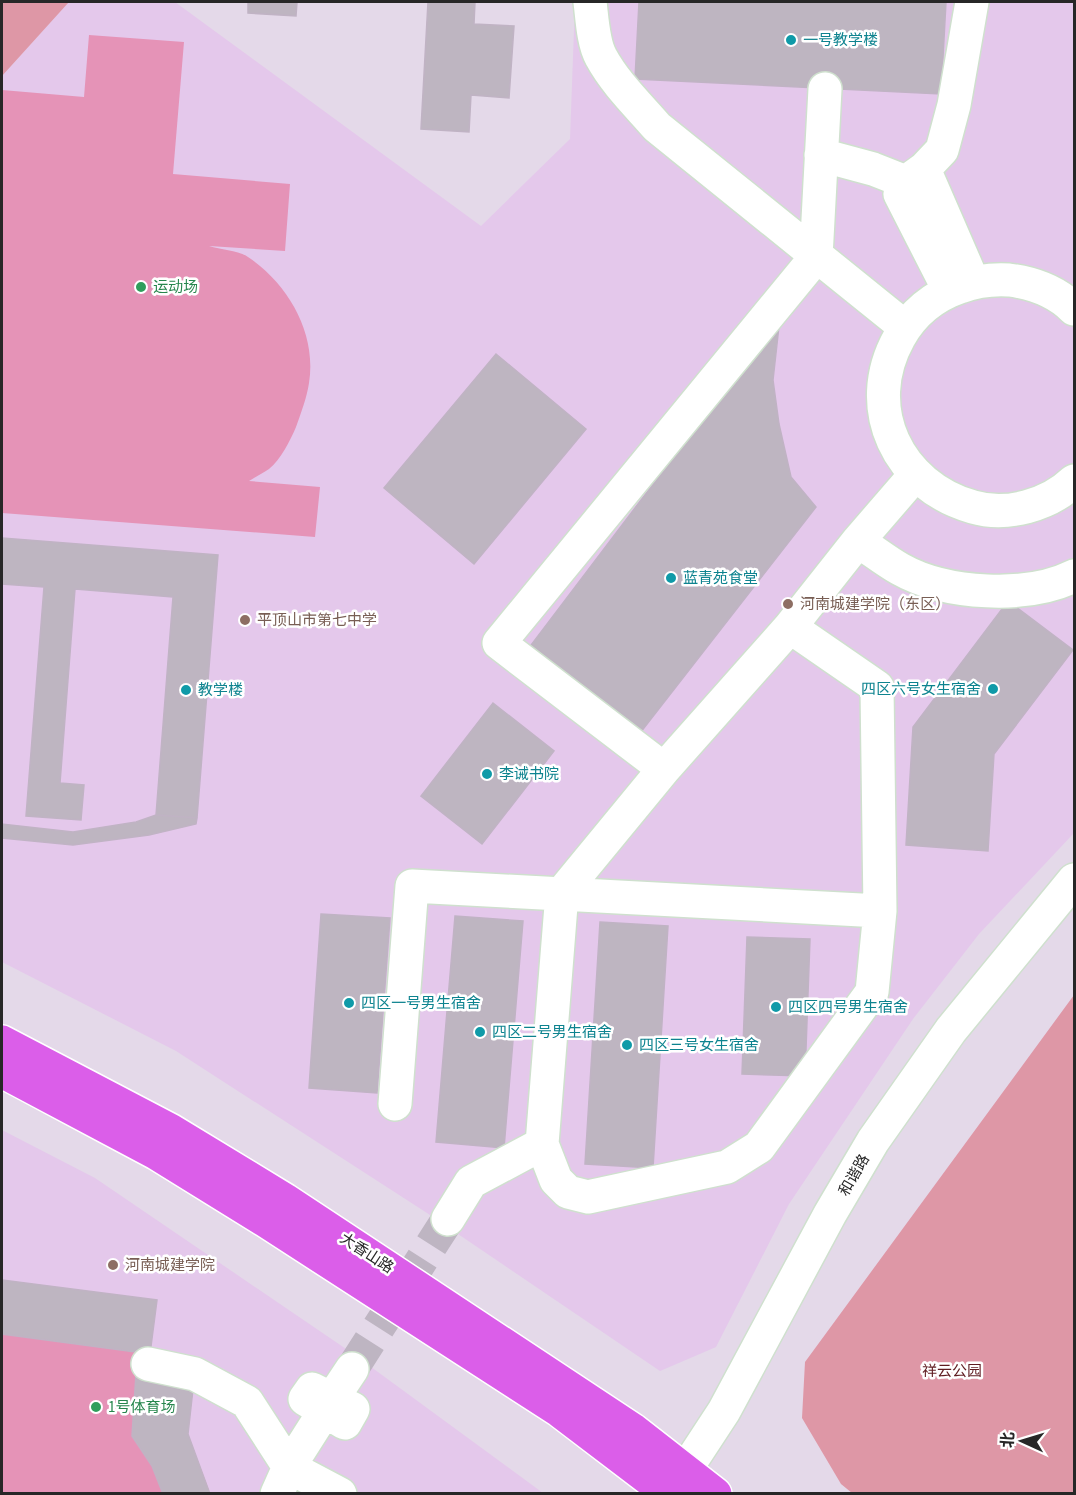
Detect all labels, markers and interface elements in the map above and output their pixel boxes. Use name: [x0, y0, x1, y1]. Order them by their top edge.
place label: 一号教学楼: [803, 30, 878, 51]
marker: 一号教学楼: [784, 33, 798, 47]
place label: 运动场: [153, 277, 198, 298]
marker: 运动场: [134, 280, 148, 294]
place label: 蓝青苑食堂: [683, 568, 758, 589]
marker: 蓝青苑食堂: [664, 571, 678, 585]
place label: 河南城建学院（东区）: [800, 594, 950, 615]
marker: 河南城建学院（东区）: [781, 597, 795, 611]
place label: 平顶山市第七中学: [257, 610, 377, 631]
marker: 平顶山市第七中学: [238, 613, 252, 627]
place label: 四区六号女生宿舍: [861, 679, 981, 700]
place label: 教学楼: [198, 680, 243, 701]
marker: 四区六号女生宿舍: [986, 682, 1000, 696]
marker: 教学楼: [179, 683, 193, 697]
place label: 李诫书院: [499, 764, 559, 785]
marker: 李诫书院: [480, 767, 494, 781]
place label: 四区一号男生宿舍: [361, 993, 481, 1014]
marker: 四区一号男生宿舍: [342, 996, 356, 1010]
place label: 四区四号男生宿舍: [788, 997, 908, 1018]
marker: 四区四号男生宿舍: [769, 1000, 783, 1014]
place label: 四区二号男生宿舍: [492, 1022, 612, 1043]
marker: 四区二号男生宿舍: [473, 1025, 487, 1039]
place label: 四区三号女生宿舍: [639, 1035, 759, 1056]
marker: 四区三号女生宿舍: [620, 1038, 634, 1052]
street label: 和谐路: [834, 1151, 875, 1200]
street label: 大香山路: [336, 1228, 398, 1279]
place label: 河南城建学院: [125, 1255, 215, 1276]
marker: 河南城建学院: [106, 1258, 120, 1272]
park label: 祥云公园: [922, 1361, 982, 1382]
place label: 1号体育场: [108, 1397, 175, 1418]
marker: 1号体育场: [89, 1400, 103, 1414]
north arrow: [992, 1411, 1052, 1471]
text: 北: [997, 1431, 1020, 1449]

